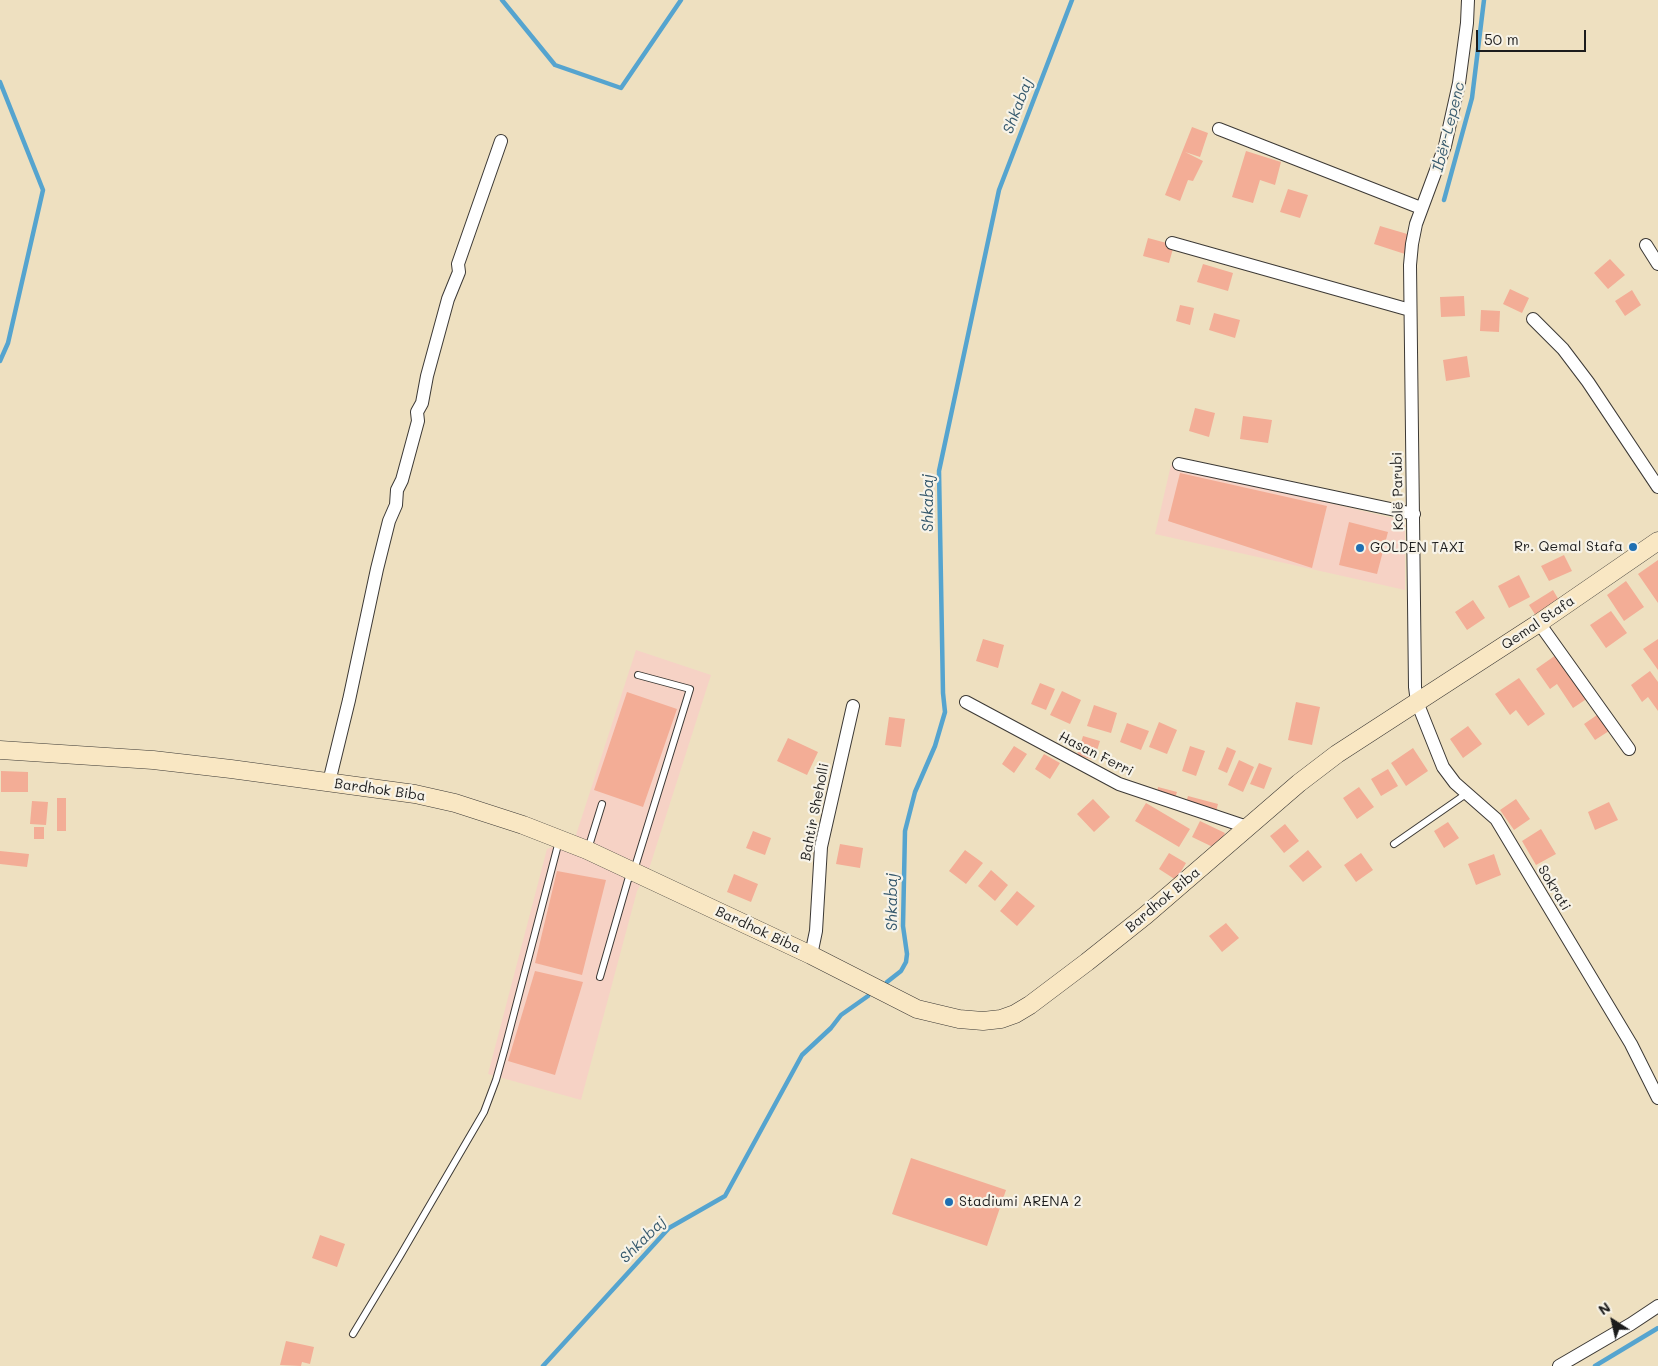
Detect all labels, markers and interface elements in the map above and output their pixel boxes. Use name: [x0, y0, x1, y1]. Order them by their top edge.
scale bar: [1478, 20, 1588, 52]
text: 50 m: [1484, 29, 1519, 49]
water label: Shkabaj: [999, 76, 1037, 136]
water label: Ibër-Lepenc: [1429, 80, 1469, 174]
street label: Kolë Parubi: [1389, 452, 1407, 530]
water label: Shkabaj: [919, 474, 937, 532]
place label: Rr. Qemal Stafa: [1514, 539, 1623, 555]
place label: GOLDEN TAXI: [1370, 540, 1464, 556]
marker: Rr. Qemal Stafa: [1627, 541, 1639, 553]
marker: GOLDEN TAXI: [1354, 542, 1366, 554]
street label: Qemal Stafa: [1498, 592, 1578, 654]
street label: Hasan Ferri: [1056, 728, 1136, 780]
street label: Bahtir Sheholli: [797, 762, 833, 862]
street label: Bardhok Biba: [333, 775, 427, 805]
street label: Sokrati: [1534, 862, 1574, 914]
street label: Bardhok Biba: [1122, 864, 1204, 936]
water label: Shkabaj: [883, 873, 901, 931]
street label: Bardhok Biba: [713, 903, 803, 957]
place label: Stadiumi ARENA 2: [959, 1194, 1081, 1210]
marker: Stadiumi ARENA 2: [943, 1196, 955, 1208]
water label: Shkabaj: [616, 1213, 670, 1267]
north arrow: [1588, 1296, 1638, 1346]
text: N: [1594, 1297, 1614, 1319]

